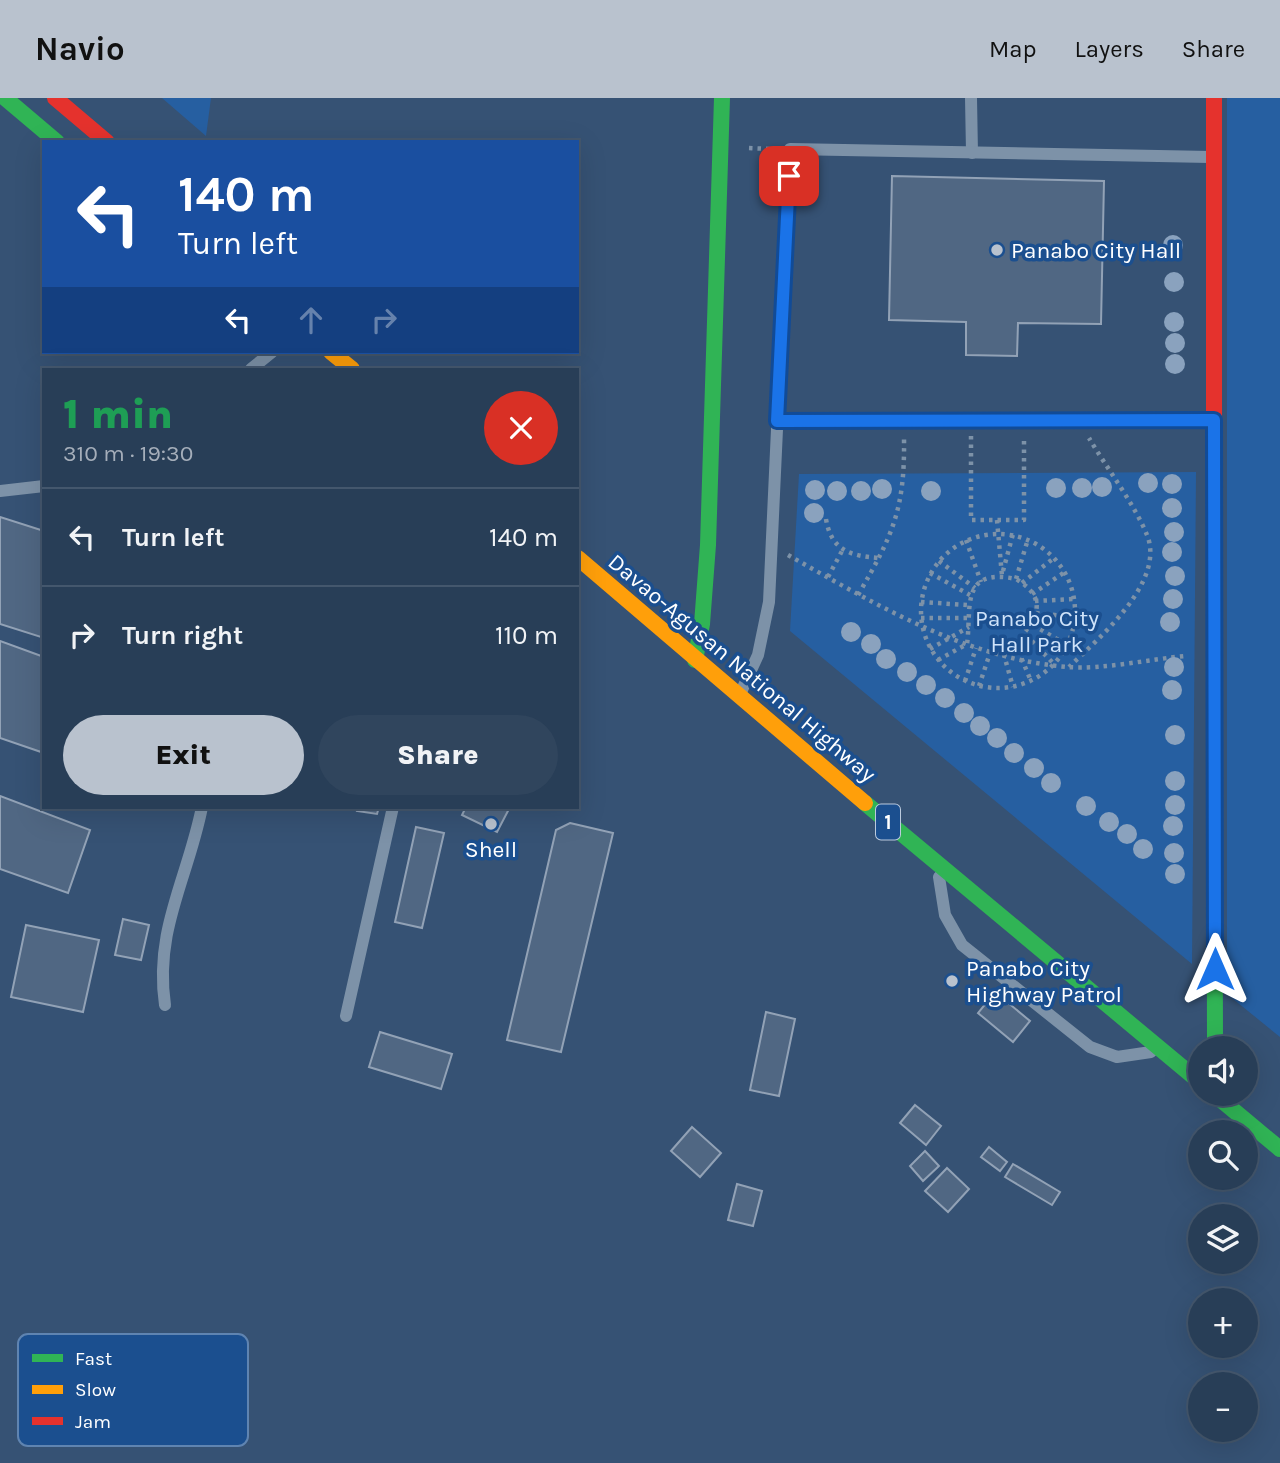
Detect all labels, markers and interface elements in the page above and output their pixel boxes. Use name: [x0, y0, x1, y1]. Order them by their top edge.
text: Navio: [35, 30, 125, 68]
text: Map: [989, 35, 1037, 63]
text: Layers: [1075, 35, 1144, 63]
text: Share: [1182, 35, 1245, 63]
pin: [759, 146, 819, 206]
icon: arrive: [770, 157, 808, 195]
text: 140 m: [178, 166, 315, 223]
icon: left: [63, 168, 154, 259]
text: Turn left: [178, 225, 298, 262]
place label: Panabo City Hall: [1011, 237, 1181, 264]
marker: Panabo City Hall: [989, 242, 1005, 258]
icon: left: [219, 301, 257, 339]
icon: ahead: [292, 301, 330, 339]
icon: right: [365, 301, 403, 339]
text: 1 min: [63, 389, 173, 439]
button: close: [484, 391, 558, 465]
text: 310 m · 19:30: [63, 440, 193, 467]
icon: left: [63, 518, 101, 556]
text: Turn left: [122, 522, 224, 553]
text: 140 m: [489, 522, 558, 553]
street label: Davao-Agusan National Highway: [603, 548, 881, 788]
park label: Panabo City Hall Park: [975, 605, 1099, 658]
icon: right: [63, 616, 101, 654]
text: Turn right: [122, 620, 243, 651]
text: 110 m: [495, 620, 558, 651]
button: Exit: [63, 715, 304, 795]
button: Share: [318, 715, 558, 795]
road number: 1: [876, 804, 900, 840]
marker: Shell: [483, 816, 499, 832]
place label: Shell: [465, 836, 517, 863]
position arrow: [1178, 932, 1252, 1006]
place label: Panabo City Highway Patrol: [966, 955, 1122, 1008]
marker: Panabo City Highway Patrol: [944, 973, 960, 989]
map controls: [1188, 1036, 1258, 1442]
button: sound: [1188, 1036, 1258, 1106]
button: search: [1188, 1120, 1258, 1190]
button: layers: [1188, 1204, 1258, 1274]
button: +: [1188, 1288, 1258, 1358]
legend: [18, 1334, 248, 1446]
text: Fast: [75, 1348, 112, 1370]
button: −: [1188, 1372, 1258, 1442]
text: Slow: [75, 1379, 116, 1401]
text: Jam: [75, 1411, 111, 1433]

